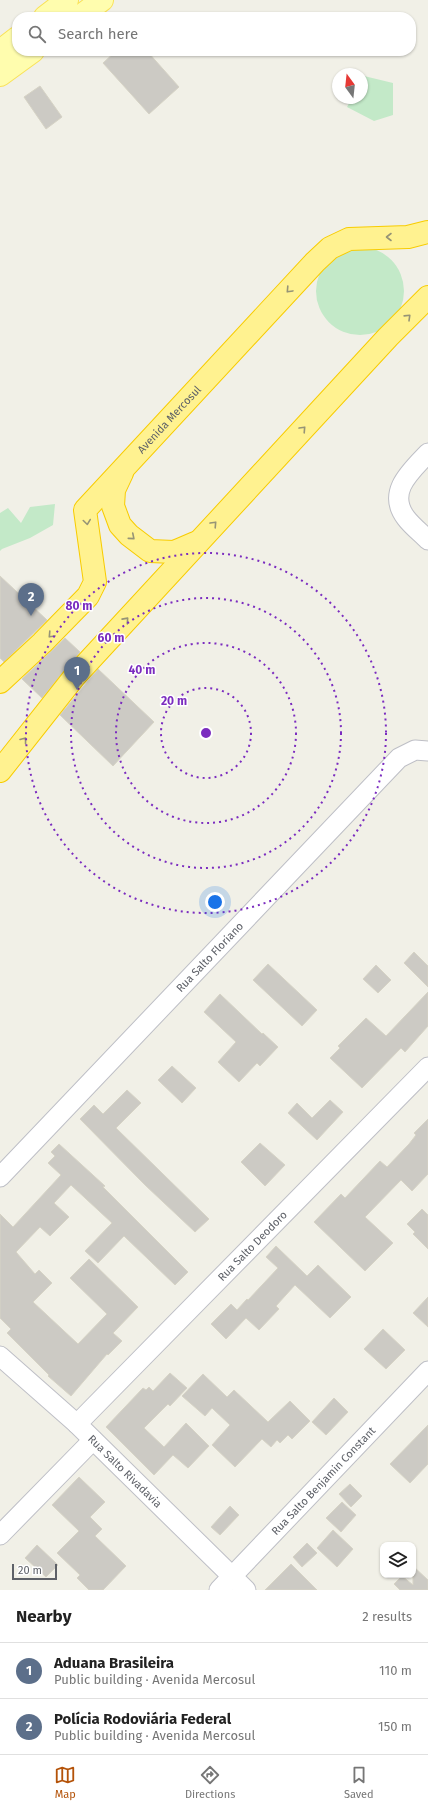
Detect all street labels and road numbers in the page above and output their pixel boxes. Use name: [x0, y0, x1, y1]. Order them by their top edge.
street label: Avenida Mercosul: [135, 383, 204, 456]
street label: Rua Salto Floriano: [173, 919, 246, 994]
street label: Rua Salto Deodoro: [215, 1208, 290, 1284]
street label: Rua Salto Benjamin Constant: [269, 1424, 378, 1538]
street label: Rua Salto Rivadavia: [85, 1432, 165, 1510]

